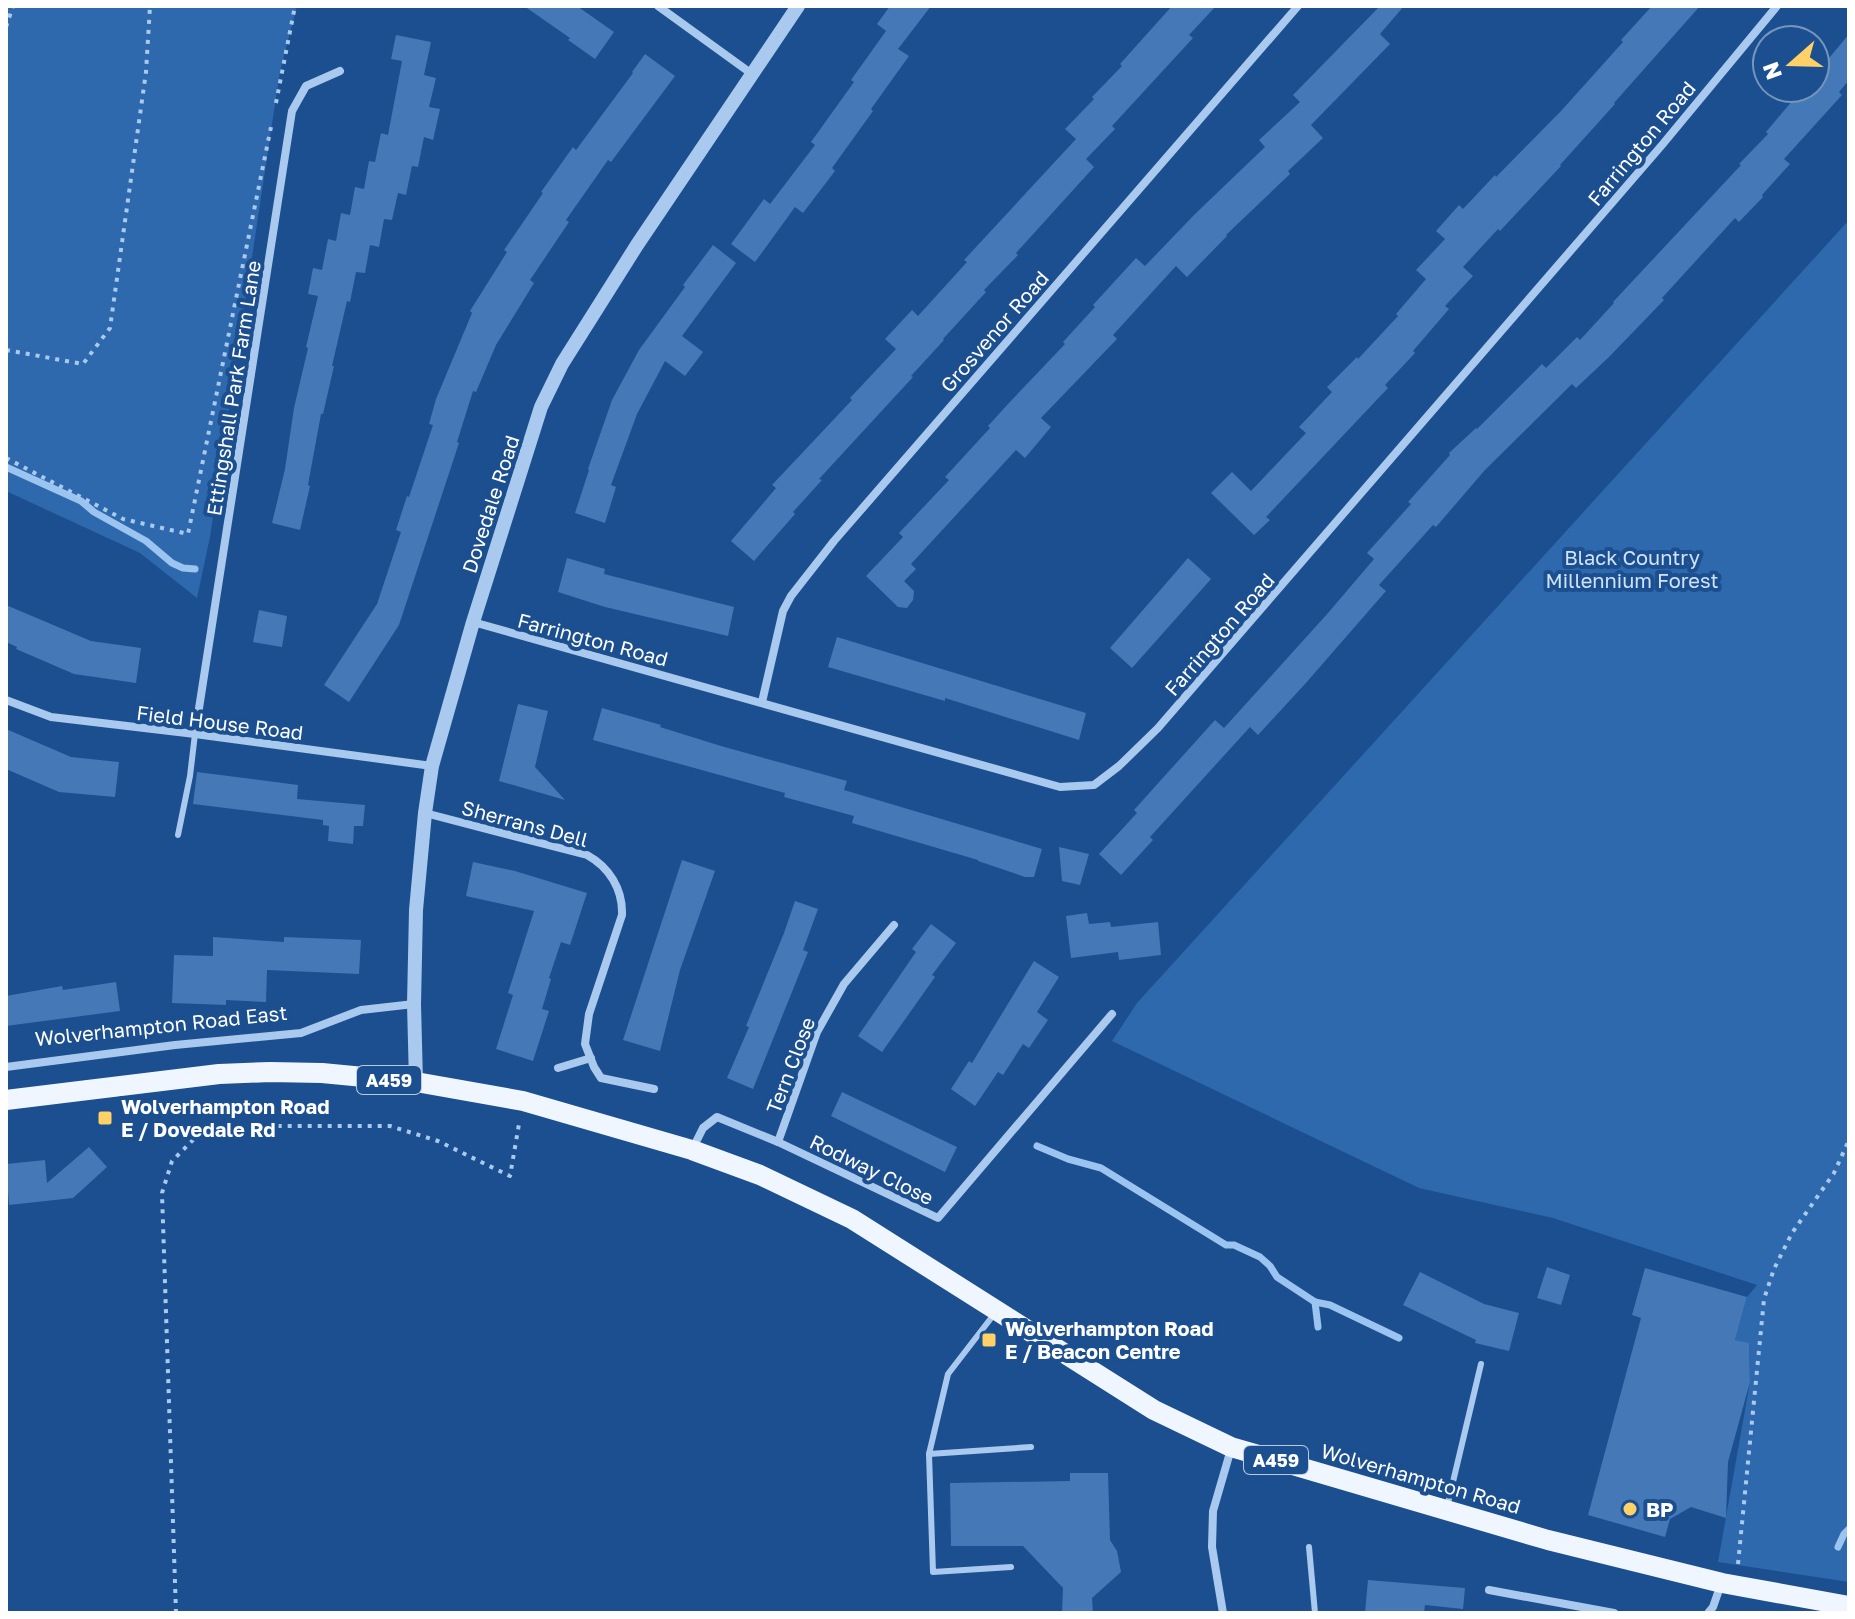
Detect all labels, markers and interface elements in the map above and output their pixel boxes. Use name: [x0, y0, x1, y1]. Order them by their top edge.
north arrow: [1751, 24, 1831, 104]
text: N: [1756, 59, 1787, 83]
street label: Farrington Road: [1582, 76, 1700, 210]
street label: Ettingshall Park Farm Lane: [201, 259, 265, 517]
street label: Grosvenor Road: [935, 265, 1053, 397]
street label: Dovedale Road: [456, 432, 524, 576]
park label: Black Country Millennium Forest: [1545, 545, 1719, 592]
street label: Farrington Road: [1159, 568, 1279, 700]
street label: Farrington Road: [515, 607, 671, 671]
street label: Field House Road: [135, 700, 305, 744]
street label: Sherrans Dell: [459, 795, 591, 851]
street label: Wolverhampton Road East: [34, 1000, 288, 1050]
street label: Tern Close: [761, 1013, 819, 1117]
road number: A459: [357, 1066, 421, 1094]
place label: Wolverhampton Road E / Dovedale Rd: [121, 1094, 329, 1141]
marker: Wolverhampton Road E / Dovedale Rd: [96, 1109, 114, 1127]
street label: Rodway Close: [806, 1129, 938, 1209]
place label: Wolverhampton Road E / Beacon Centre: [1005, 1316, 1213, 1363]
marker: Wolverhampton Road E / Beacon Centre: [980, 1331, 998, 1349]
street label: Wolverhampton Road: [1318, 1438, 1524, 1518]
road number: A459: [1244, 1446, 1308, 1474]
place label: BP: [1646, 1497, 1674, 1521]
marker: BP: [1621, 1500, 1639, 1518]

